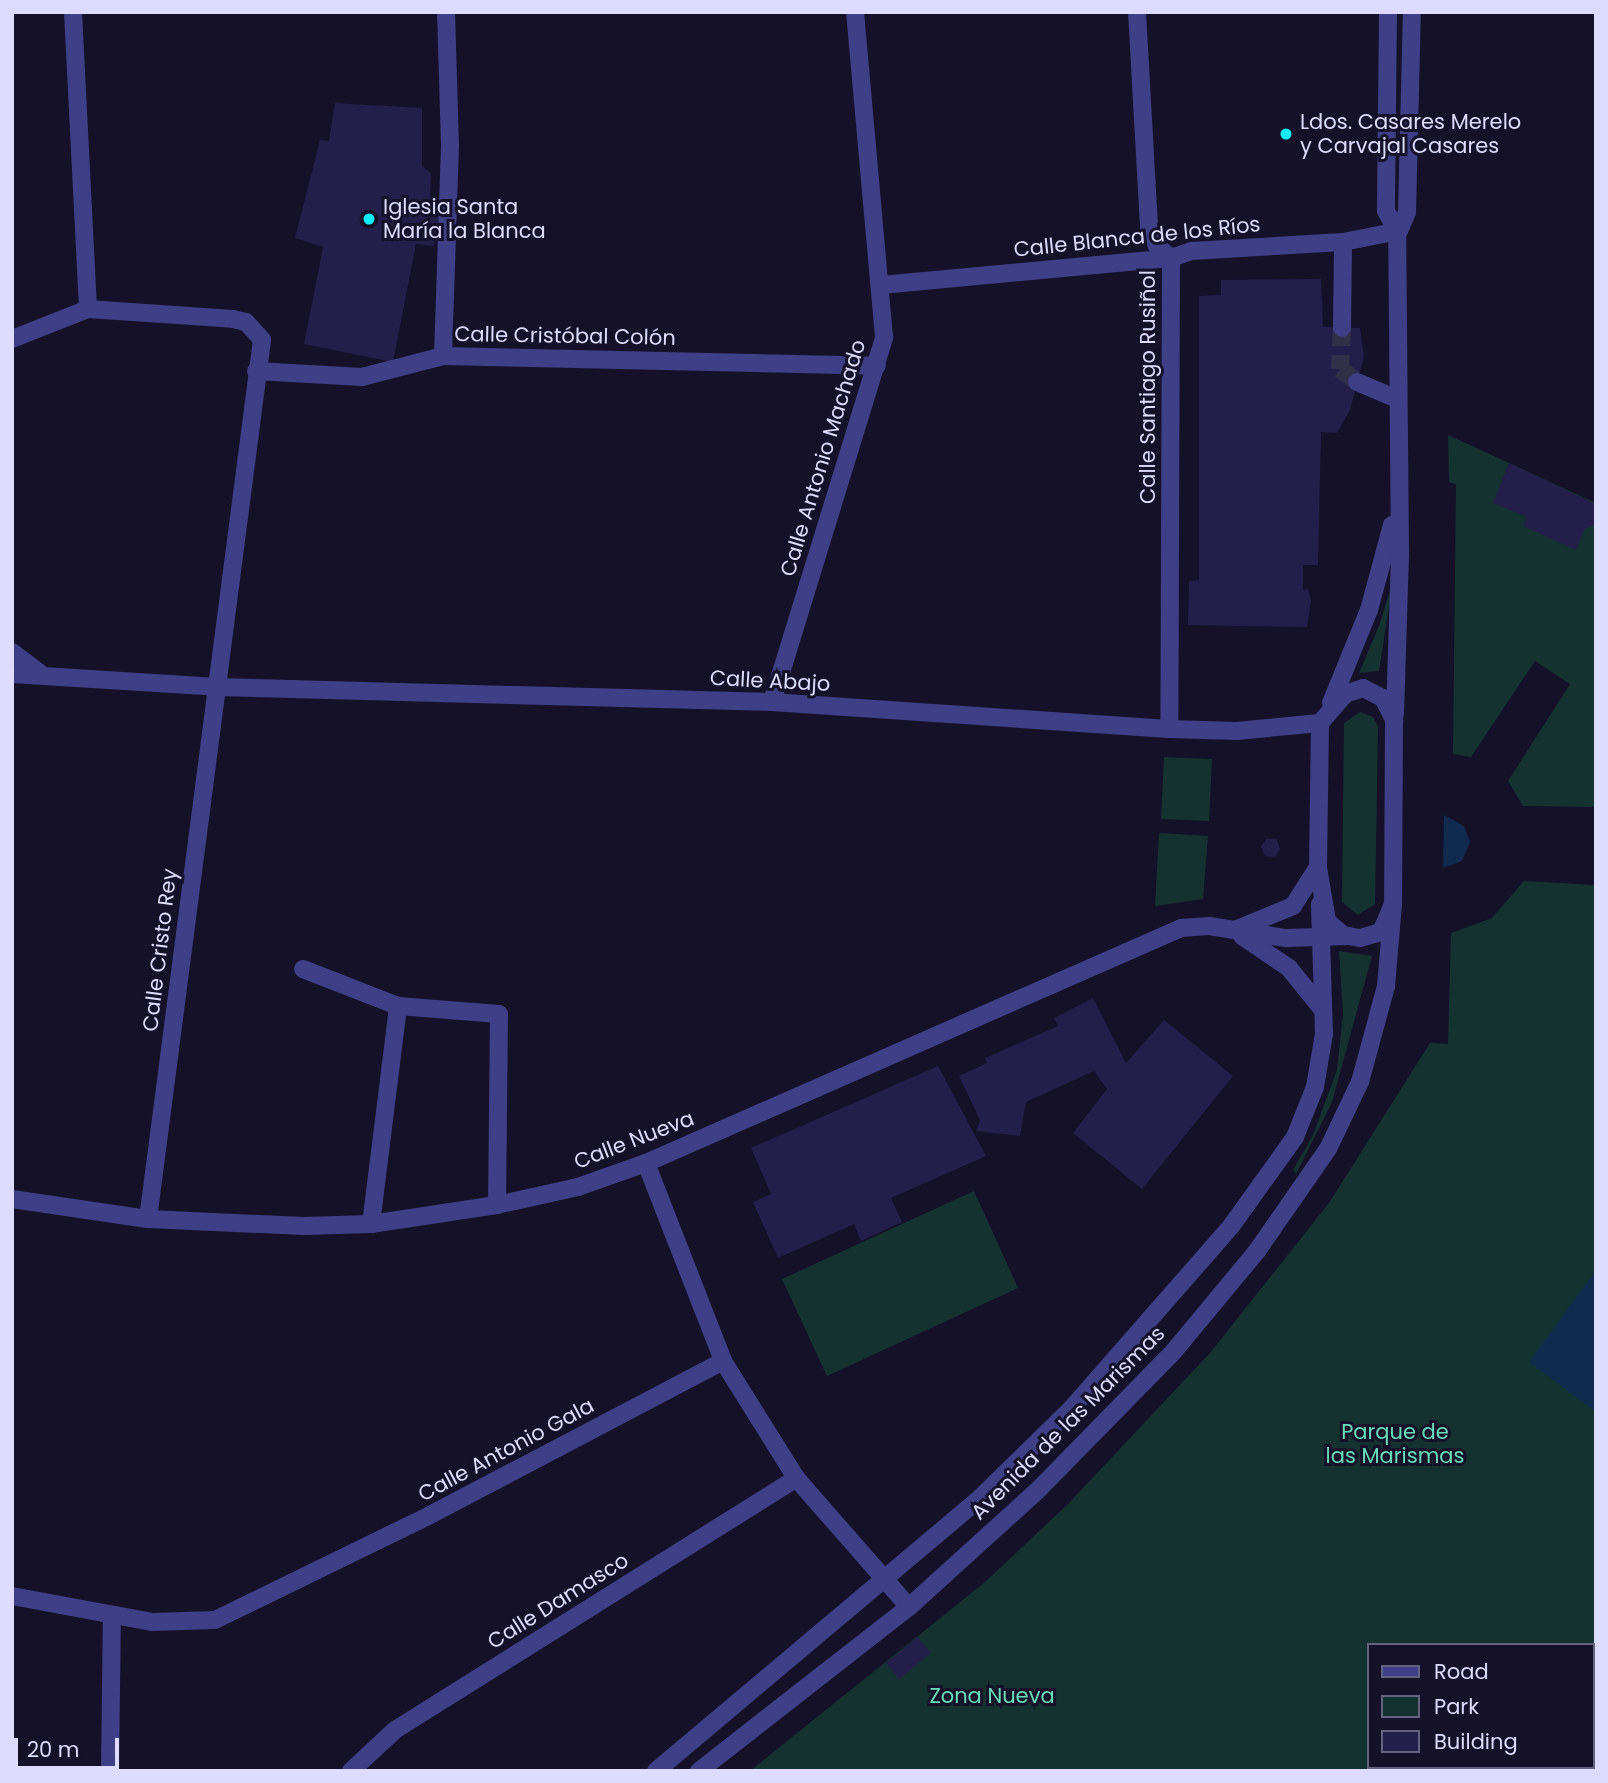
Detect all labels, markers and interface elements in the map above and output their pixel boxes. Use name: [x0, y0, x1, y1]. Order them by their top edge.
place label: Ldos. Casares Merelo y Carvajal Casares: [1300, 109, 1521, 159]
marker: Ldos. Casares Merelo y Carvajal Casares: [1278, 126, 1294, 142]
place label: Iglesia Santa María la Blanca: [383, 194, 546, 244]
marker: Iglesia Santa María la Blanca: [361, 211, 377, 227]
street label: Calle Blanca de los Ríos: [1012, 212, 1262, 262]
street label: Calle Santiago Rusiñol: [1135, 270, 1161, 504]
street label: Calle Cristóbal Colón: [454, 321, 676, 351]
street label: Calle Antonio Machado: [775, 337, 871, 579]
street label: Calle Abajo: [709, 665, 831, 697]
street label: Calle Cristo Rey: [138, 867, 182, 1033]
street label: Calle Nueva: [570, 1106, 698, 1174]
street label: Avenida de las Marismas: [966, 1321, 1170, 1525]
street label: Calle Antonio Gala: [414, 1393, 598, 1507]
park label: Parque de las Marismas: [1326, 1419, 1464, 1469]
street label: Calle Damasco: [483, 1548, 633, 1654]
legend: [1366, 1643, 1594, 1769]
text: Road: [1434, 1657, 1489, 1686]
park label: Zona Nueva: [929, 1683, 1055, 1709]
text: Park: [1434, 1692, 1479, 1721]
scale bar: [18, 1724, 122, 1768]
text: Building: [1434, 1727, 1518, 1756]
text: 20 m: [27, 1735, 80, 1764]

